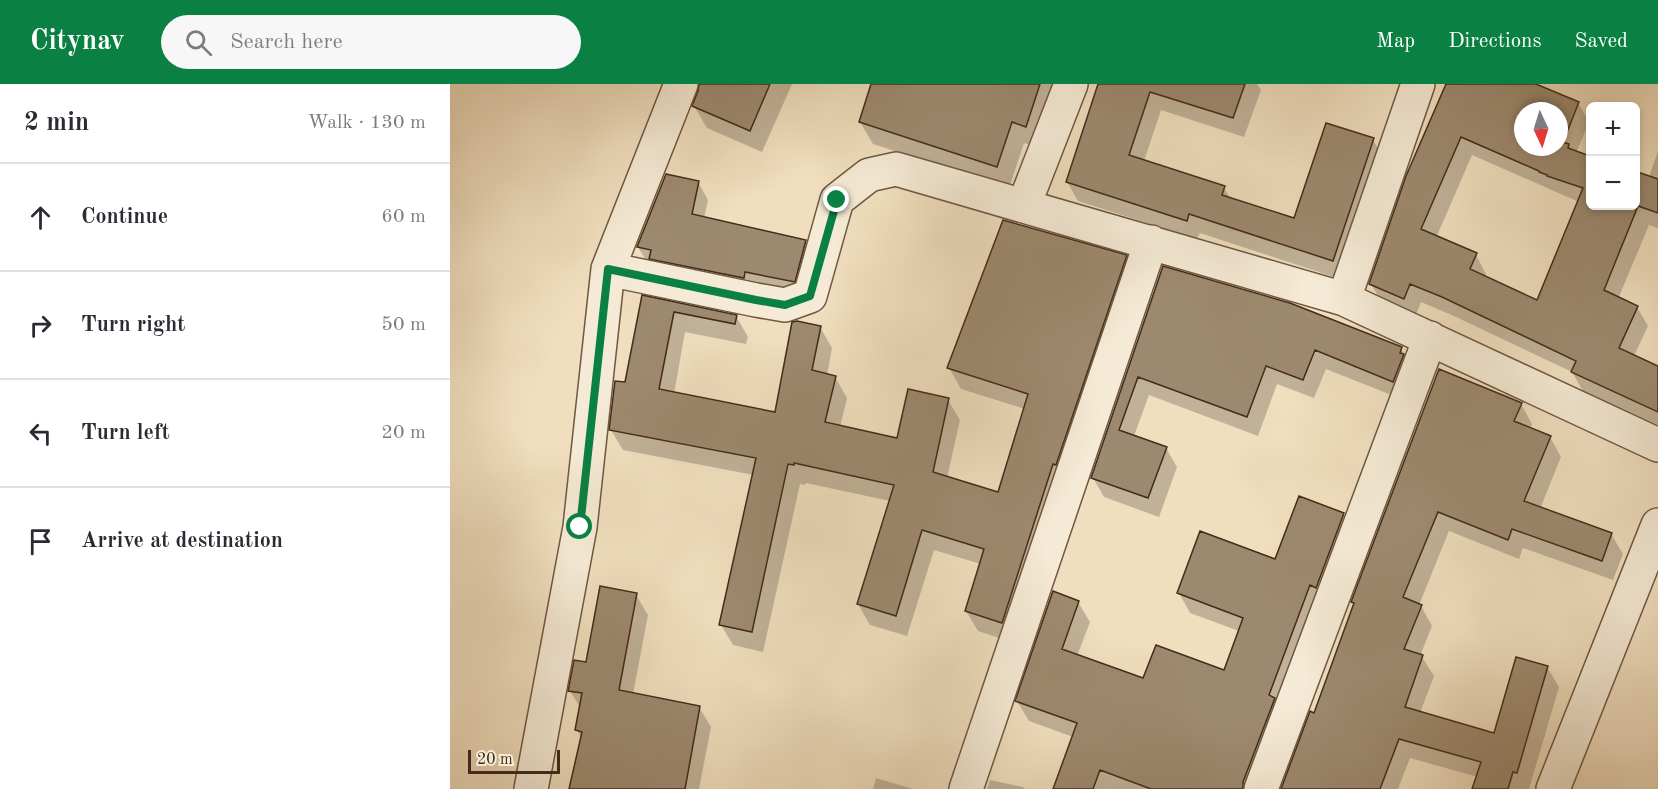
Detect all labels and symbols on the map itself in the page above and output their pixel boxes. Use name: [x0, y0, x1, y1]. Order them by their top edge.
north arrow: [1514, 102, 1568, 156]
route end: [823, 186, 849, 212]
route start: [566, 513, 592, 539]
scale bar: [468, 747, 560, 774]

